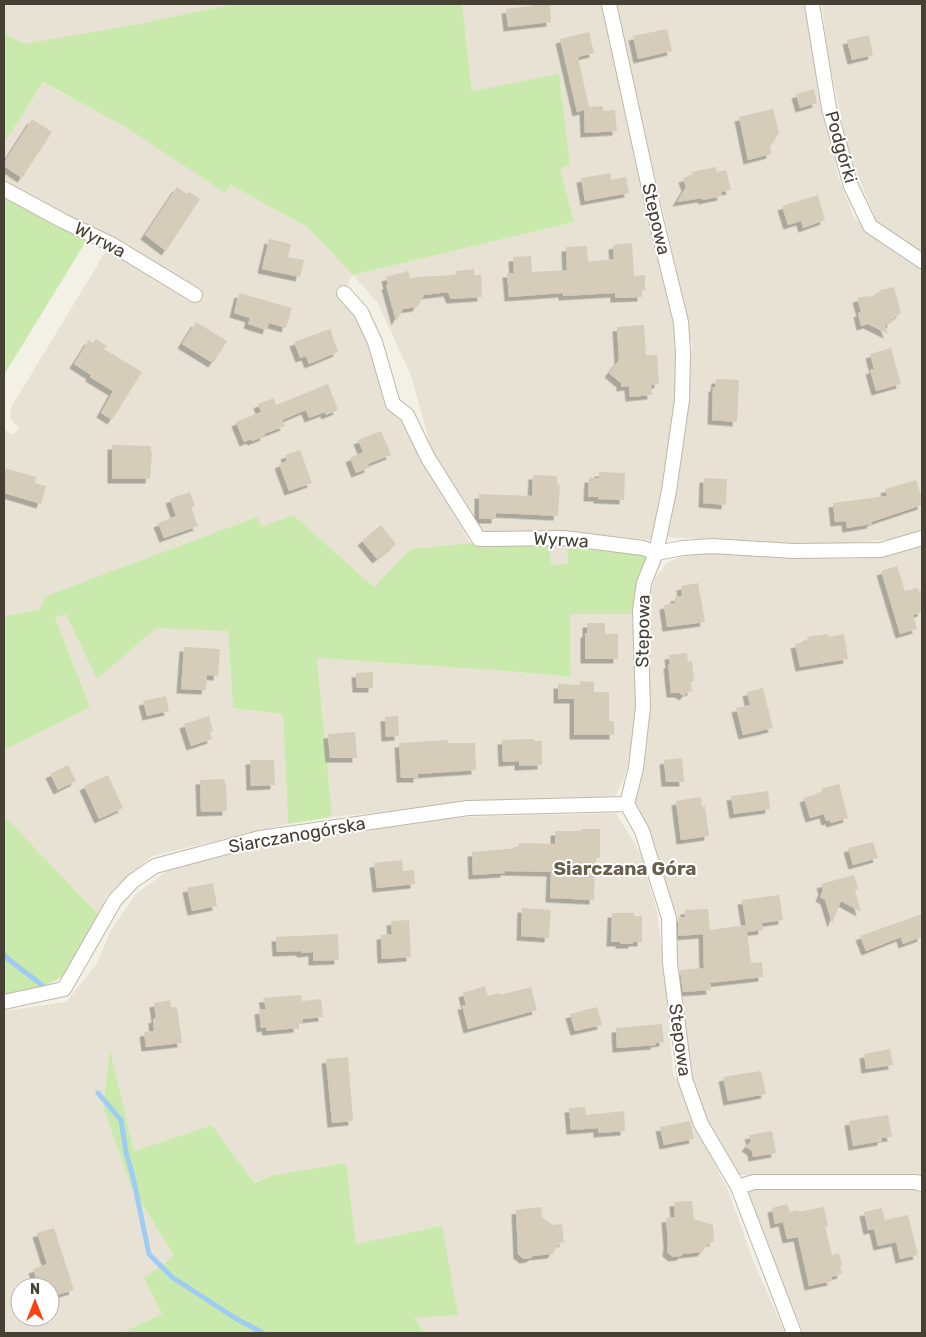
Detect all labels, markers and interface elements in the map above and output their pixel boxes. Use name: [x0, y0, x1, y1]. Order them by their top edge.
street label: Podgórki: [820, 108, 862, 186]
street label: Stepowa: [637, 181, 675, 257]
street label: Wyrwa: [70, 217, 130, 263]
street label: Wyrwa: [533, 528, 589, 552]
street label: Stepowa: [631, 594, 655, 668]
street label: Siarczanogórska: [227, 812, 367, 858]
district label: Siarczana Góra: [553, 857, 697, 880]
street label: Stepowa: [664, 1002, 696, 1078]
north arrow: [10, 1277, 60, 1327]
text: N: [30, 1281, 40, 1298]

